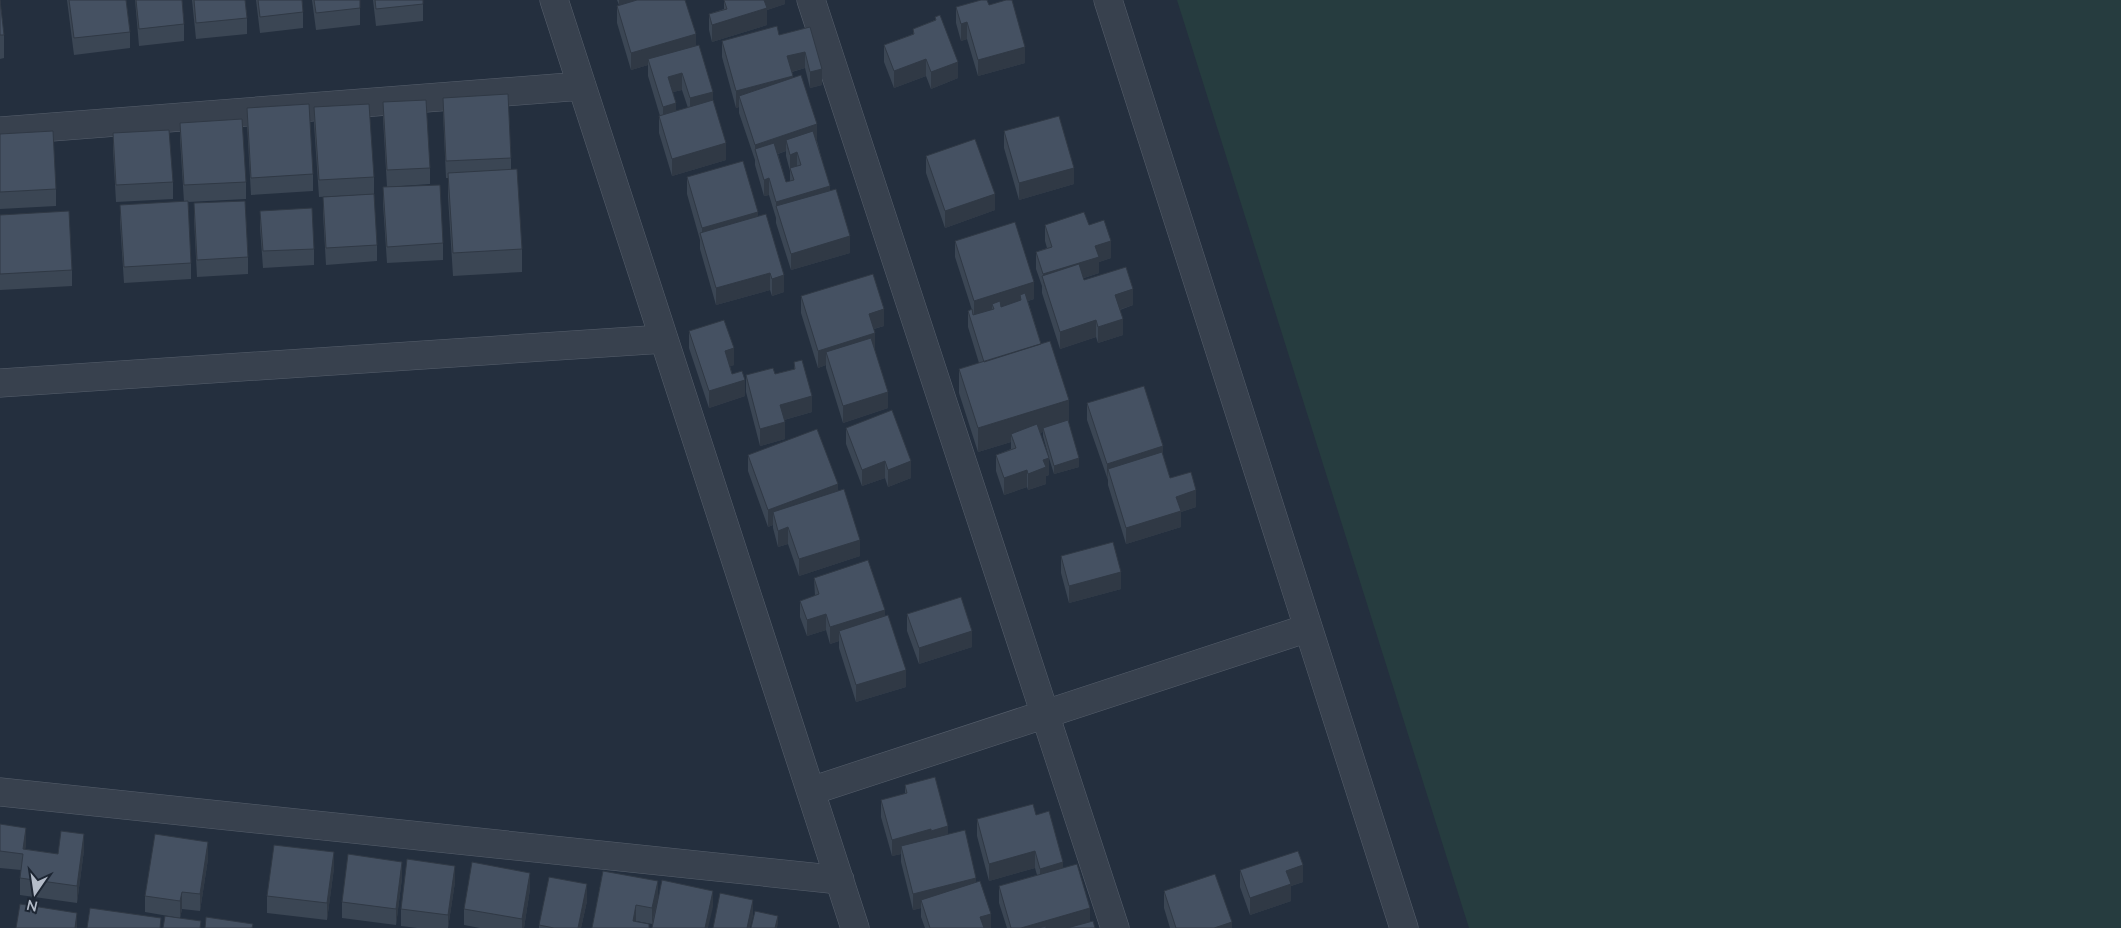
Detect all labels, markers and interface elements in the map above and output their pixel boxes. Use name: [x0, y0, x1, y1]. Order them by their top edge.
north arrow: [10, 868, 60, 918]
text: N: [25, 897, 39, 916]

